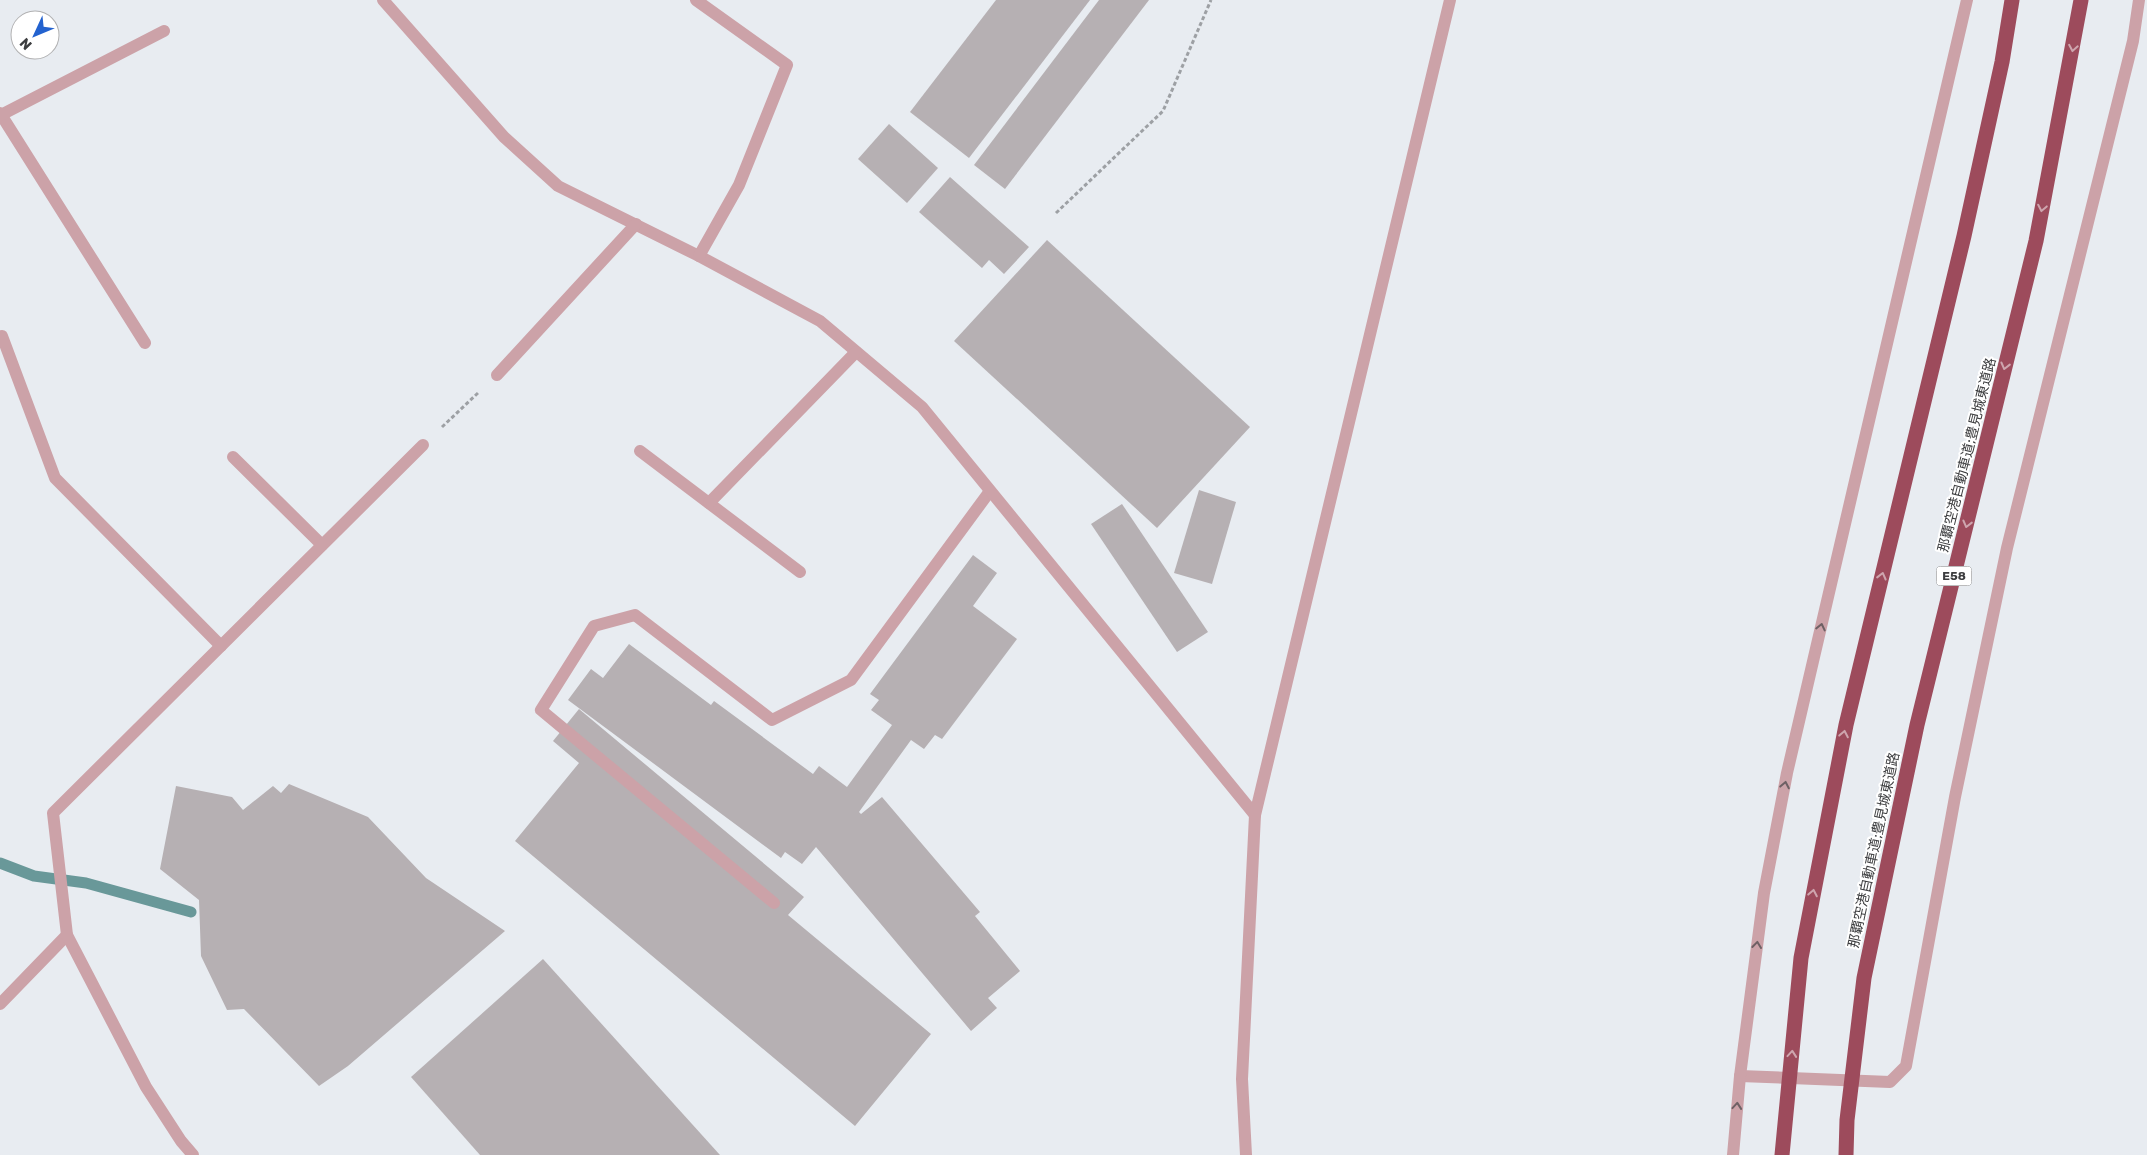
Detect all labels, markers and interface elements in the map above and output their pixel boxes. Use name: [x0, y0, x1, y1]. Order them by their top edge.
north arrow: [10, 10, 60, 60]
text: N: [16, 34, 36, 53]
one-way arrow: [2069, 44, 2079, 52]
one-way arrow: [2038, 203, 2048, 212]
street label: 那覇空港自動車道;豊見城東道路: [1935, 356, 1999, 554]
one-way arrow: [2000, 361, 2011, 370]
one-way arrow: [1962, 519, 1973, 528]
road number: E58: [1936, 566, 1972, 586]
one-way arrow: [1876, 571, 1887, 580]
one-way arrow: [1815, 622, 1826, 631]
one-way arrow: [1838, 729, 1849, 738]
street label: 那覇空港自動車道;豊見城東道路: [1845, 751, 1903, 949]
one-way arrow: [1779, 781, 1789, 790]
one-way arrow: [1808, 889, 1818, 898]
one-way arrow: [1751, 941, 1762, 949]
one-way arrow: [1786, 1050, 1797, 1058]
one-way arrow: [1731, 1102, 1742, 1110]

